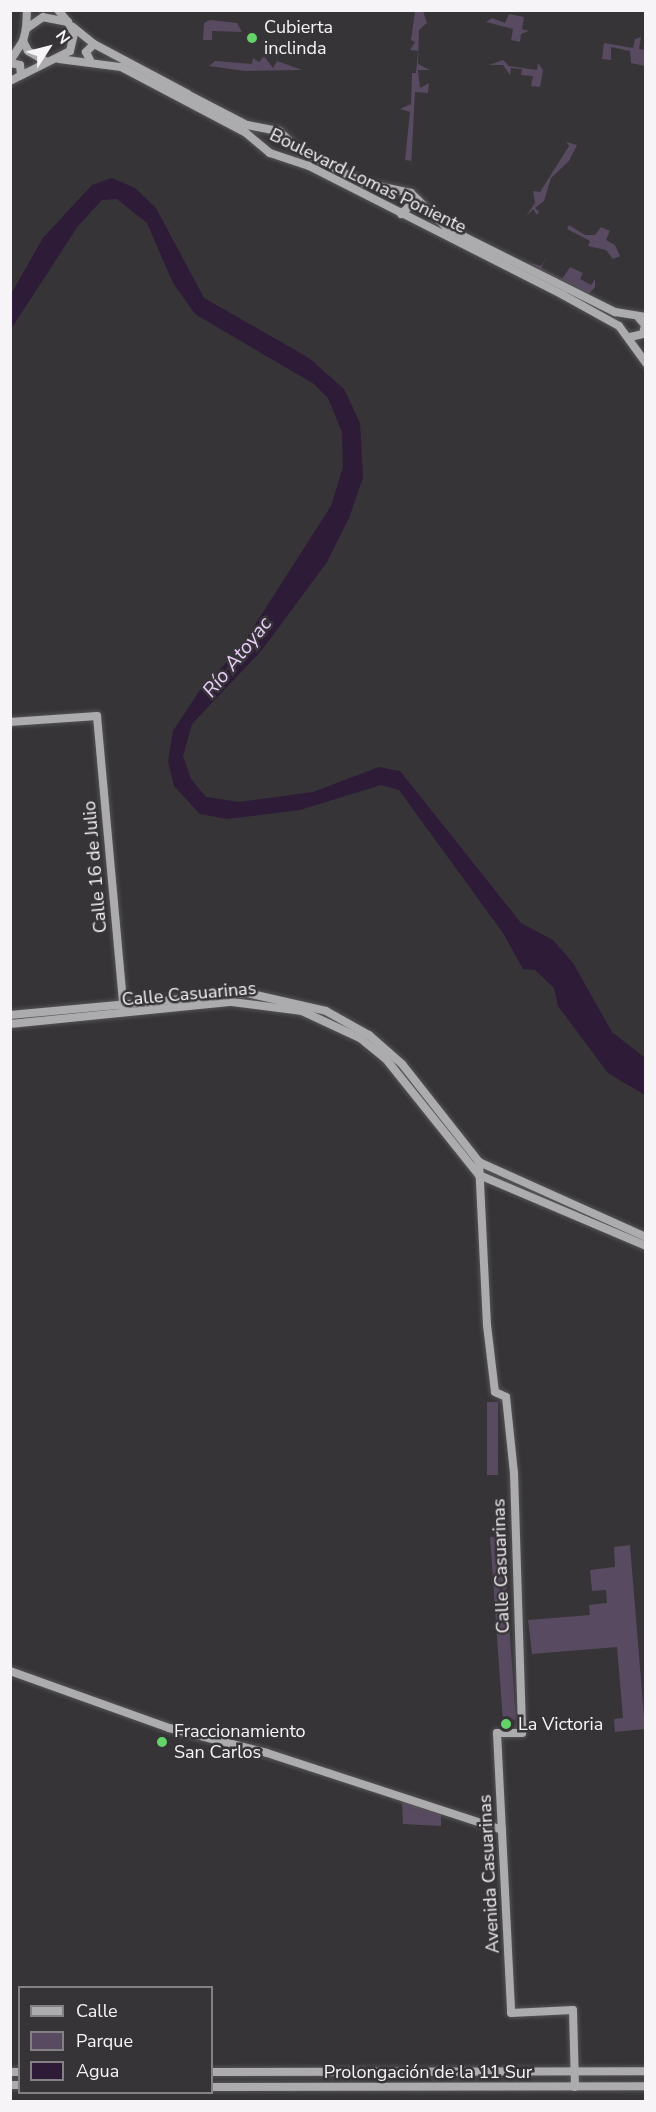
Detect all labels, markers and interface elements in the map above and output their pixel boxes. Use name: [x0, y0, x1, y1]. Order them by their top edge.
place label: Cubierta inclinda: [264, 17, 333, 60]
north arrow: [18, 18, 78, 78]
text: N: [50, 26, 75, 49]
marker: Cubierta inclinda: [245, 31, 259, 45]
street label: Boulevard Lomas Poniente: [266, 124, 470, 238]
water label: Río Atoyac: [197, 612, 277, 702]
street label: Calle 16 de Julio: [78, 800, 112, 934]
street label: Calle Casuarinas: [121, 977, 257, 1011]
street label: Calle Casuarinas: [488, 1498, 514, 1634]
place label: La Victoria: [518, 1713, 603, 1735]
marker: La Victoria: [499, 1717, 513, 1731]
place label: Fraccionamiento San Carlos: [174, 1721, 306, 1764]
marker: Fraccionamiento San Carlos: [155, 1735, 169, 1749]
street label: Avenida Casuarinas: [474, 1794, 504, 1954]
legend: [18, 1986, 213, 2094]
text: Calle: [76, 1999, 118, 2023]
text: Parque: [76, 2029, 133, 2053]
text: Agua: [76, 2059, 119, 2083]
street label: Prolongación de la 11 Sur: [324, 2061, 532, 2083]

